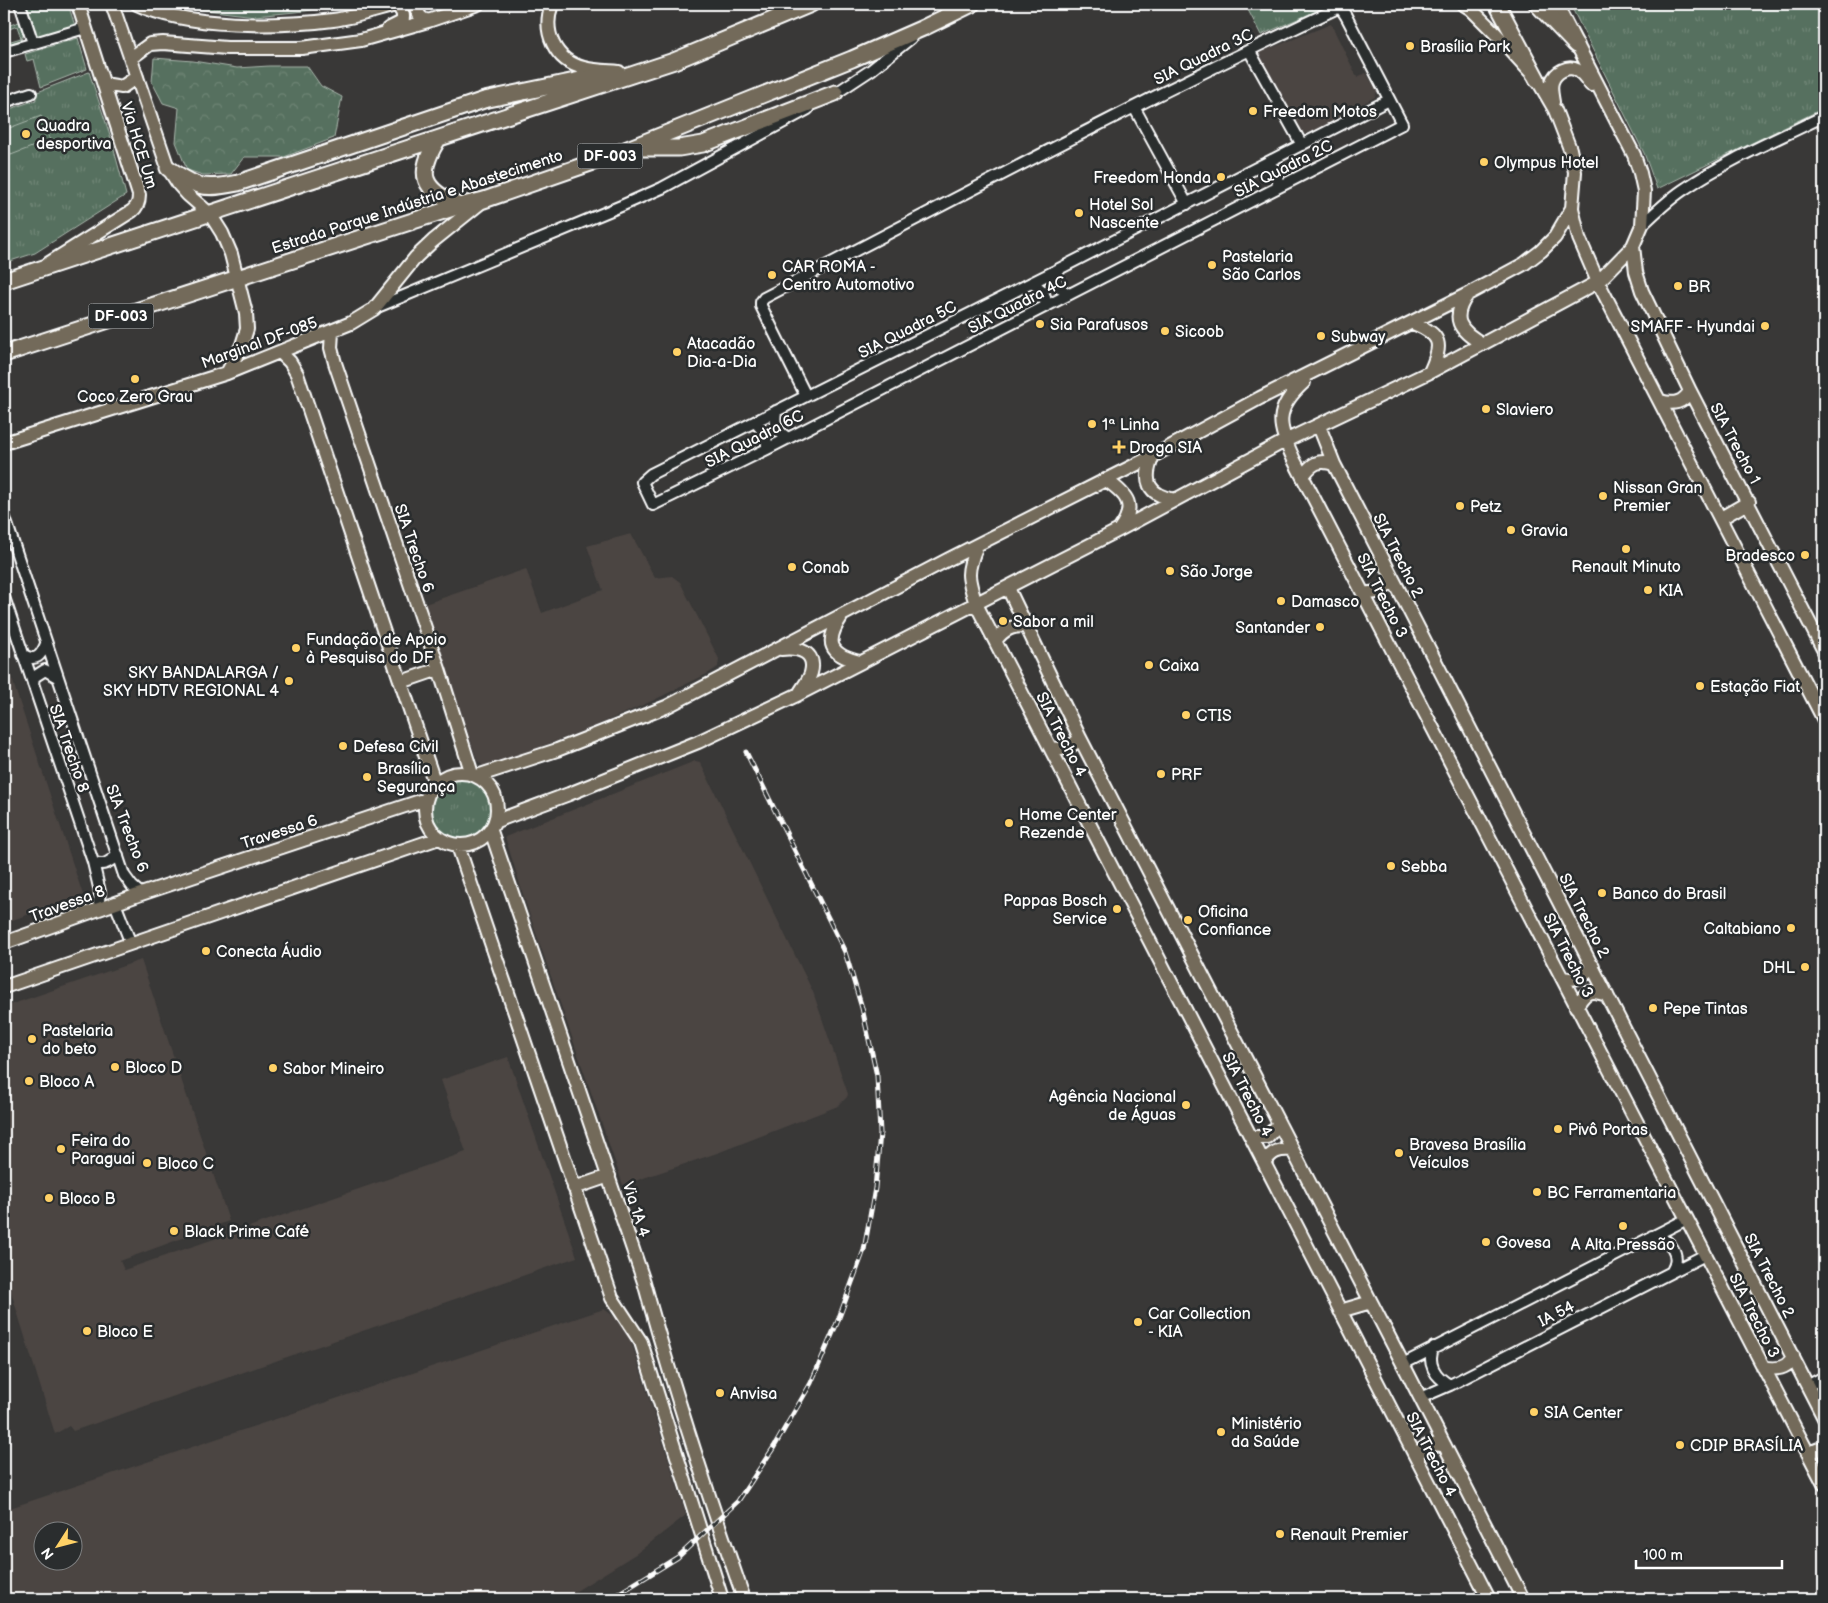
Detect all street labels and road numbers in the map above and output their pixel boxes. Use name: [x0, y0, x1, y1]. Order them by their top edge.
street label: SIA Quadra 3C: [1151, 25, 1257, 90]
street label: Via HCE Um: [116, 100, 161, 191]
street label: SIA Quadra 2C: [1231, 136, 1336, 202]
road number: DF-003: [578, 144, 642, 168]
street label: Estrada Parque Indústria e Abastecimento: [269, 146, 565, 259]
street label: SIA Quadra 4C: [965, 272, 1070, 338]
street label: SIA Quadra 5C: [855, 297, 960, 363]
road number: DF-003: [88, 304, 154, 328]
street label: Marginal DF-085: [199, 314, 320, 373]
street label: SIA Trecho 1: [1705, 400, 1764, 487]
street label: SIA Quadra 6C: [702, 406, 807, 472]
street label: SIA Trecho 6: [390, 502, 438, 596]
street label: SIA Trecho 2: [1368, 510, 1427, 602]
street label: SIA Trecho 3: [1352, 550, 1411, 641]
street label: SIA Trecho 4: [1031, 689, 1090, 780]
street label: SIA Trecho 8: [45, 702, 93, 795]
street label: SIA Trecho 6: [101, 782, 152, 875]
street label: Travessa 6: [239, 811, 320, 854]
street label: SIA Trecho 2: [1554, 870, 1613, 962]
street label: Travessa 8: [27, 882, 108, 927]
street label: SIA Trecho 3: [1538, 910, 1597, 1001]
street label: SIA Trecho 4: [1217, 1049, 1276, 1140]
street label: Via 1A 4: [618, 1179, 653, 1240]
street label: SIA Trecho 2: [1739, 1230, 1798, 1322]
street label: SIA Trecho 3: [1724, 1270, 1783, 1361]
street label: IA 54: [1535, 1297, 1578, 1331]
street label: SIA Trecho 4: [1401, 1409, 1460, 1500]

